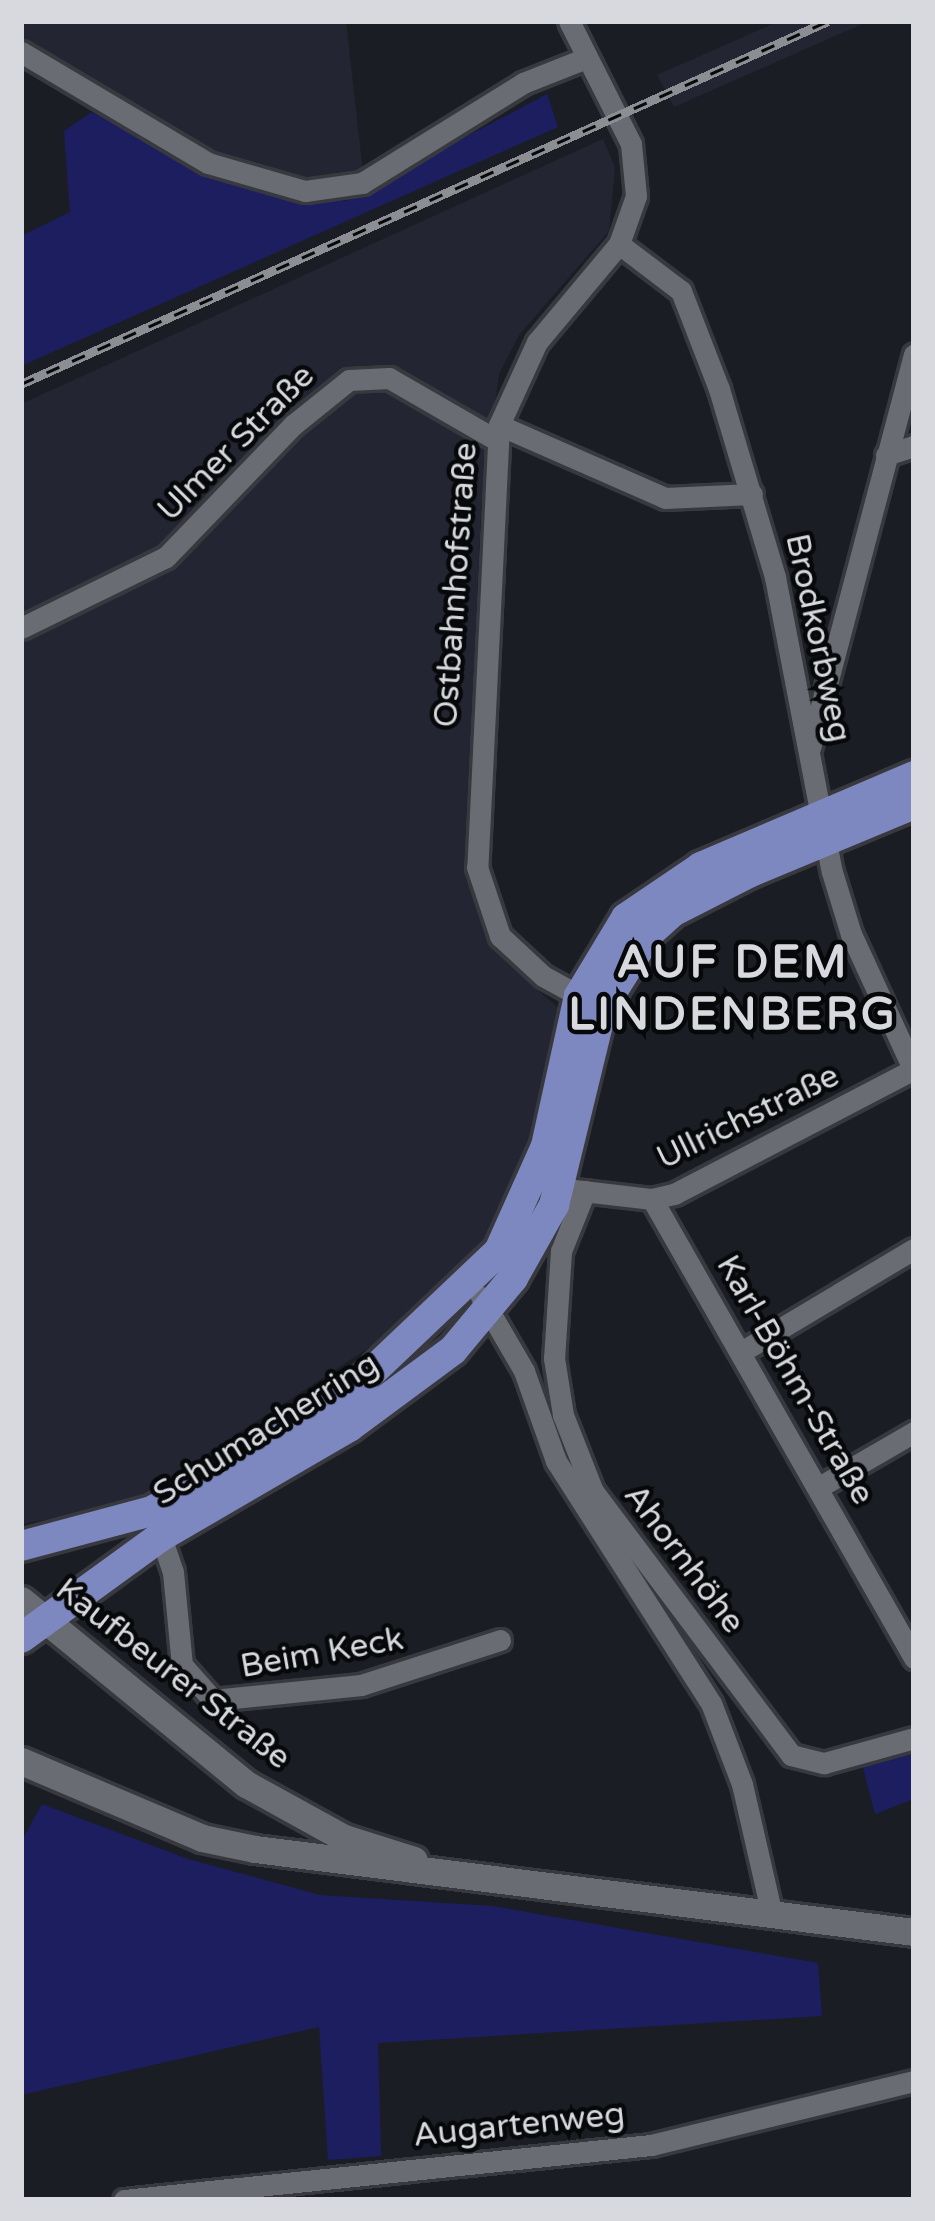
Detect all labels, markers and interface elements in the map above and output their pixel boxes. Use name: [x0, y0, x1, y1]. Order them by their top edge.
street label: Ulmer Straße: [149, 356, 323, 530]
street label: Ostbahnhofstraße: [426, 441, 486, 729]
street label: Brodkorbweg: [777, 530, 859, 746]
district label: AUF DEM LINDENBERG: [568, 937, 898, 1043]
street label: Ullrichstraße: [650, 1056, 846, 1178]
street label: Karl-Böhm-Straße: [708, 1248, 882, 1512]
street label: Schumacherring: [146, 1344, 386, 1514]
street label: Ahornhöhe: [615, 1477, 753, 1641]
street label: Kaufbeurer Straße: [48, 1570, 298, 1778]
street label: Beim Keck: [237, 1619, 407, 1687]
street label: Augartenweg: [411, 2094, 627, 2156]

